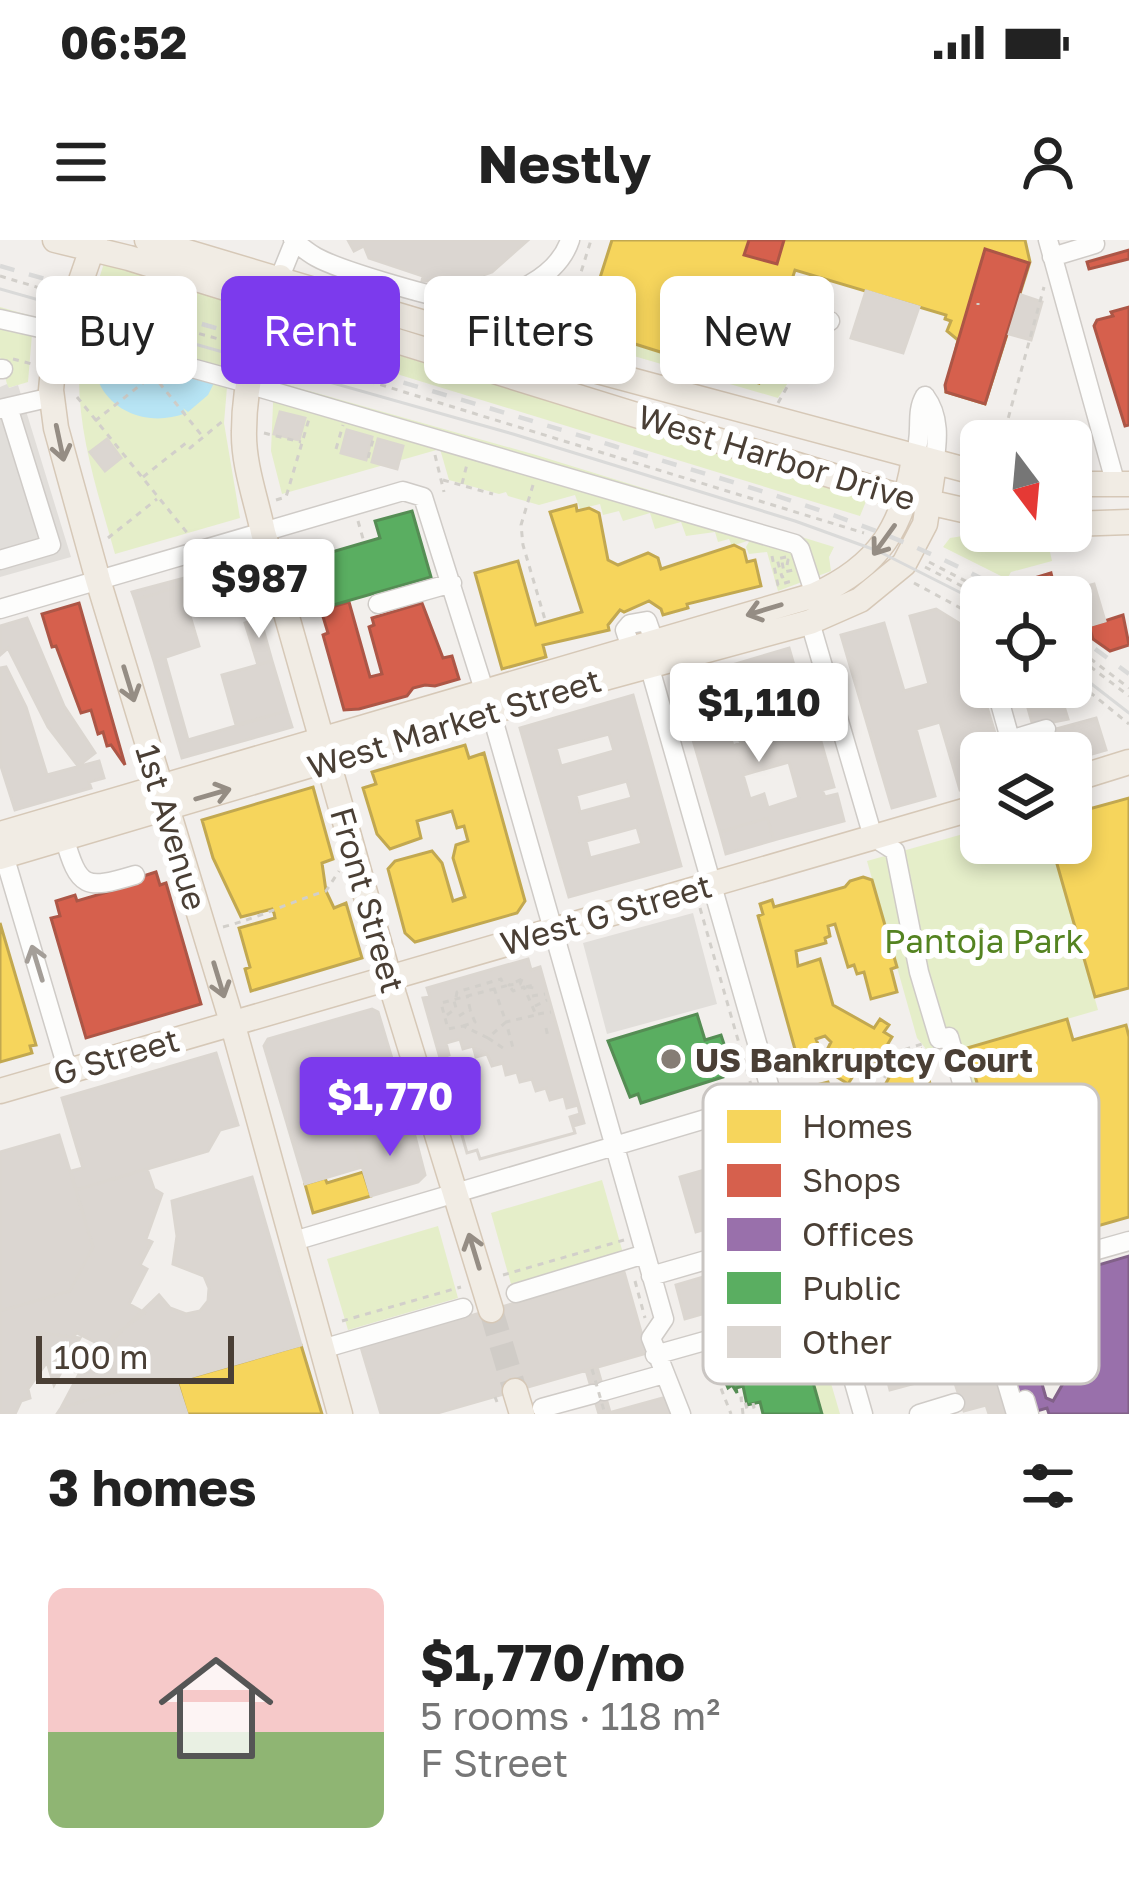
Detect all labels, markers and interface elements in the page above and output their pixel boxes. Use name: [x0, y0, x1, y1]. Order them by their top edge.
text: 06:52: [60, 15, 187, 69]
icon: menu: [48, 129, 114, 195]
icon: person: [1015, 129, 1081, 195]
text: Nestly: [478, 130, 651, 195]
chip: Buy: [36, 276, 197, 384]
chip: Rent: [221, 276, 400, 384]
chip: Filters: [424, 276, 636, 384]
chip: New: [660, 276, 834, 384]
street label: West Harbor Drive: [634, 396, 920, 518]
north arrow: [960, 420, 1092, 552]
map controls: [960, 420, 1092, 864]
one-way arrow: [49, 423, 72, 461]
one-way arrow: [872, 524, 897, 556]
pin: $987: [188, 539, 330, 641]
text: $987: [210, 554, 308, 601]
button: locate: [960, 576, 1092, 708]
one-way arrow: [746, 600, 784, 622]
street label: West Market Street: [303, 660, 605, 786]
pin: $1,110: [661, 663, 857, 765]
one-way arrow: [119, 664, 141, 702]
text: $1,110: [697, 678, 821, 725]
button: layers: [960, 732, 1092, 864]
street label: 1st Avenue: [128, 739, 216, 915]
one-way arrow: [194, 782, 232, 804]
street label: Front Street: [323, 803, 413, 997]
street label: West G Street: [496, 865, 716, 963]
park label: Pantoja Park: [884, 921, 1084, 960]
one-way arrow: [24, 945, 46, 983]
one-way arrow: [209, 960, 231, 998]
street label: G Street: [49, 1019, 183, 1093]
place label: US Bankruptcy Court: [695, 1040, 1033, 1079]
marker: US Bankruptcy Court: [658, 1046, 684, 1072]
pin: $1,770: [292, 1057, 488, 1159]
text: $1,770: [327, 1072, 453, 1119]
legend: [703, 1084, 1099, 1384]
text: Homes: [802, 1106, 913, 1145]
text: Shops: [802, 1160, 901, 1199]
text: Offices: [802, 1214, 914, 1253]
one-way arrow: [462, 1233, 484, 1271]
text: Public: [802, 1268, 901, 1307]
text: Other: [802, 1322, 892, 1361]
scale bar: [36, 1330, 234, 1383]
text: 100 m: [54, 1337, 148, 1376]
icon: filters: [1015, 1453, 1081, 1519]
text: 3 homes: [48, 1456, 257, 1517]
text: $1,770/mo: [420, 1631, 685, 1692]
icon: home: [144, 1636, 288, 1780]
text: 5 rooms · 118 m²: [420, 1692, 720, 1739]
text: F Street: [420, 1739, 568, 1786]

